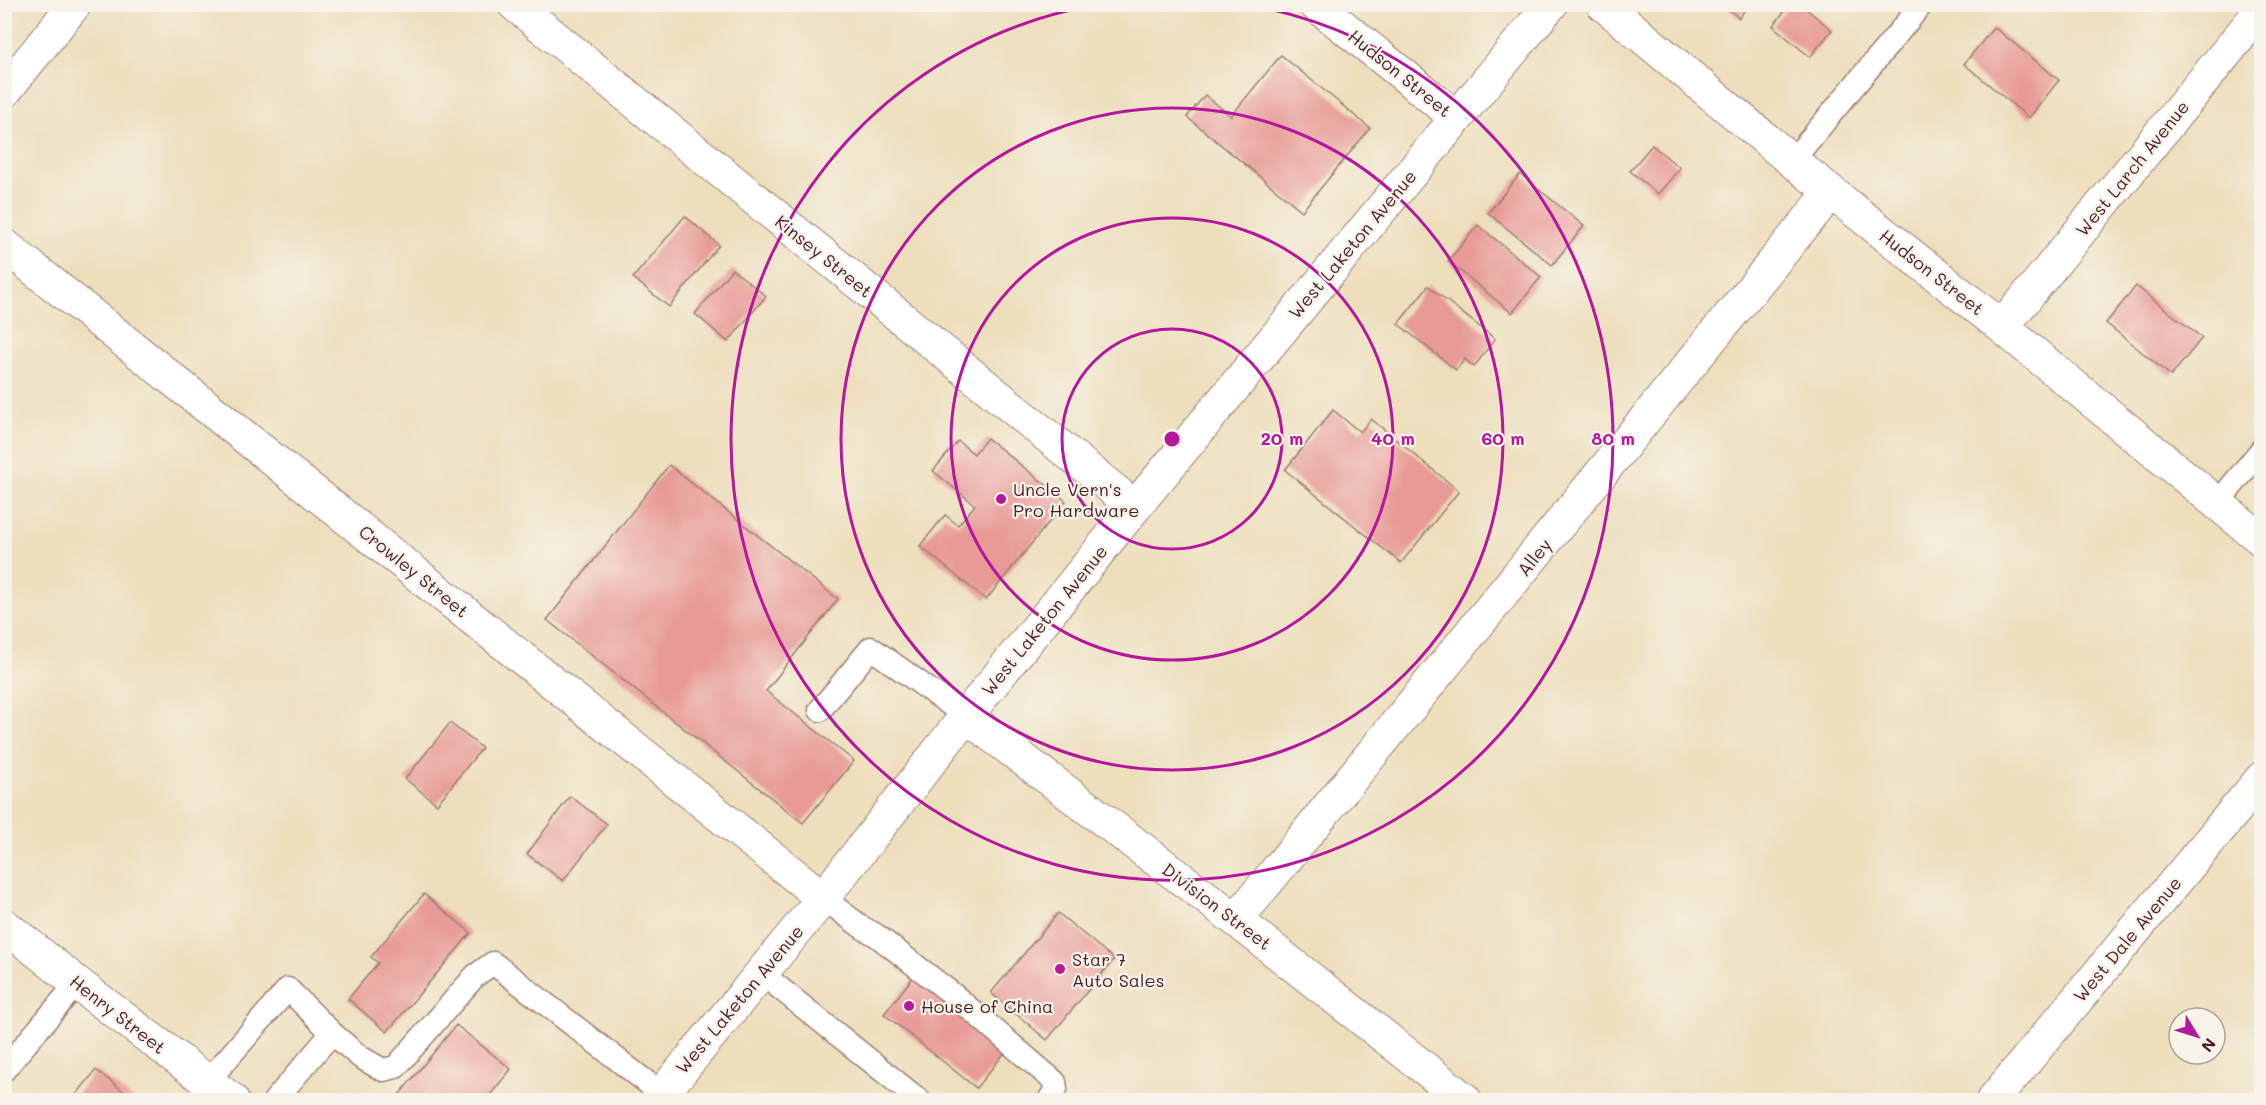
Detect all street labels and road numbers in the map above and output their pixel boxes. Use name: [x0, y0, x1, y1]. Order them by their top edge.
street label: Hudson Street: [1343, 24, 1457, 122]
street label: West Larch Avenue: [2070, 95, 2194, 241]
street label: West Laketon Avenue: [1283, 165, 1421, 323]
street label: Kinsey Street: [770, 209, 878, 303]
street label: Hudson Street: [1875, 224, 1989, 320]
street label: Crowley Street: [354, 519, 474, 623]
street label: Alley: [1511, 533, 1557, 581]
street label: West Laketon Avenue: [976, 540, 1112, 700]
street label: Division Street: [1158, 857, 1276, 955]
street label: West Dale Avenue: [2067, 871, 2187, 1007]
street label: West Laketon Avenue: [670, 920, 808, 1078]
street label: Henry Street: [65, 969, 171, 1059]

